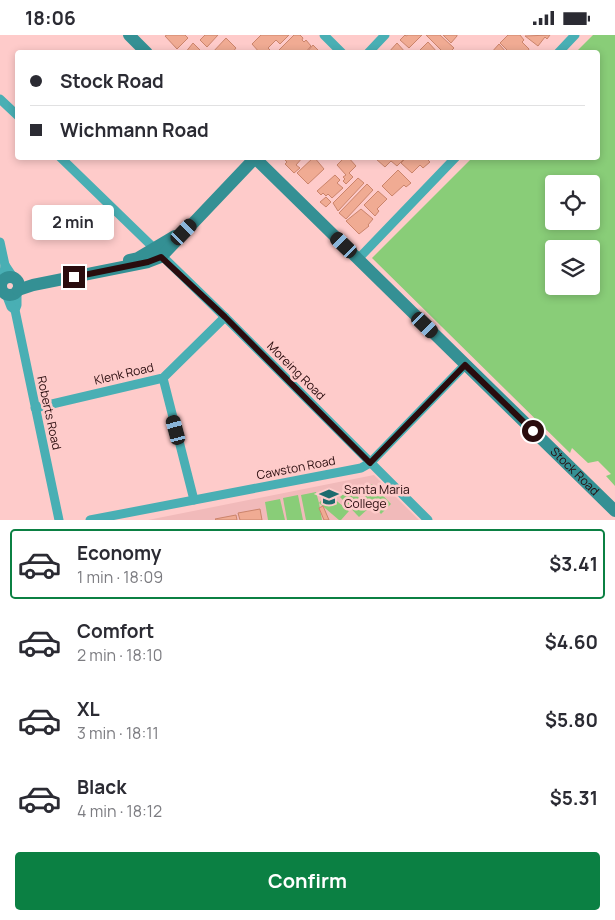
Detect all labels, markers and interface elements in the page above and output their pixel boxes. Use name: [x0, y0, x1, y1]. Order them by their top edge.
text: 18:06: [25, 5, 76, 31]
text: Stock Road: [60, 68, 164, 94]
text: Wichmann Road: [60, 117, 209, 143]
map controls: [545, 175, 600, 295]
button: locate: [545, 175, 600, 230]
callout: 2 min: [33, 205, 115, 239]
text: 2 min: [52, 211, 94, 233]
car: [168, 216, 199, 248]
car: [327, 229, 360, 261]
button: layers: [545, 240, 600, 295]
route end: [63, 266, 85, 288]
car: [408, 309, 441, 341]
street label: Moreing Road: [263, 338, 329, 404]
street label: Klenk Road: [92, 358, 155, 389]
street label: Roberts Road: [33, 374, 66, 451]
car: [164, 414, 187, 446]
route start: [522, 420, 544, 442]
street label: Stock Road: [547, 443, 603, 499]
street label: Cawston Road: [255, 452, 337, 483]
place label: Santa Maria College: [344, 481, 410, 512]
school or university icon: Santa Maria College: [318, 486, 340, 508]
text: Economy: [77, 540, 161, 566]
icon: car: [17, 542, 62, 587]
text: $3.41: [549, 551, 598, 577]
text: 1 min · 18:09: [77, 566, 163, 588]
text: Comfort: [77, 618, 154, 644]
icon: car: [17, 620, 62, 665]
text: $4.60: [545, 629, 598, 655]
text: 2 min · 18:10: [77, 644, 162, 666]
text: XL: [77, 696, 100, 722]
icon: car: [17, 698, 62, 743]
text: $5.80: [545, 707, 598, 733]
text: 3 min · 18:11: [77, 722, 159, 744]
text: Black: [77, 774, 126, 800]
icon: car: [17, 776, 62, 821]
text: $5.31: [550, 785, 598, 811]
text: 4 min · 18:12: [77, 800, 162, 822]
button: Confirm: [15, 852, 600, 910]

